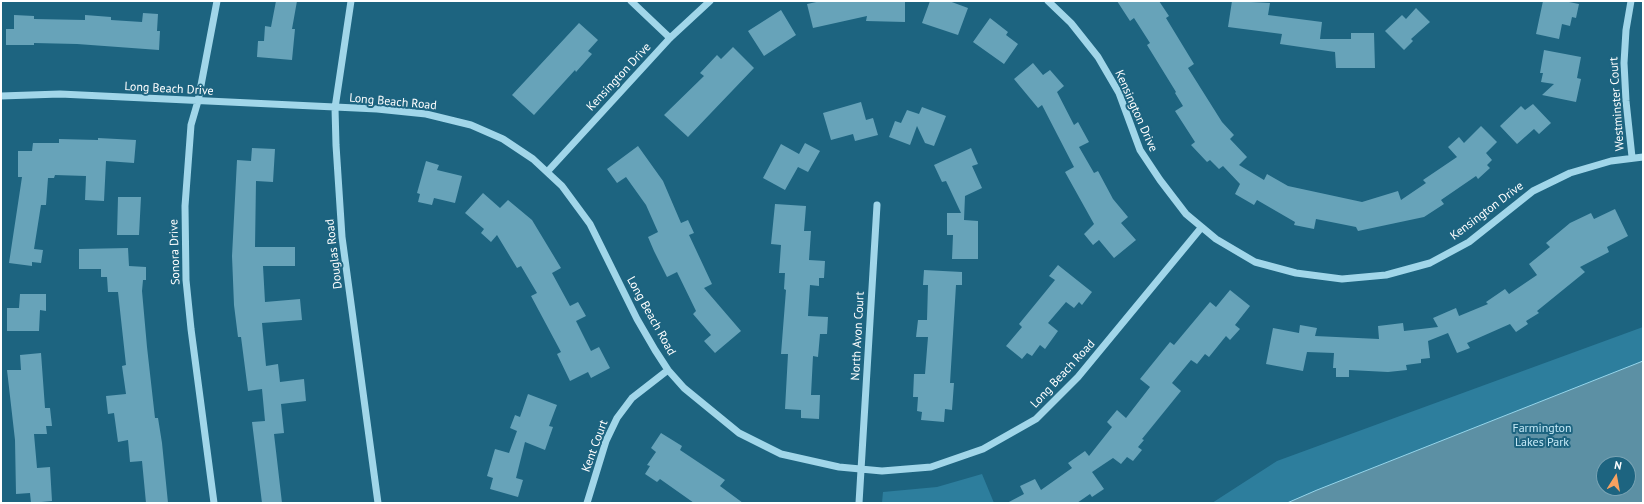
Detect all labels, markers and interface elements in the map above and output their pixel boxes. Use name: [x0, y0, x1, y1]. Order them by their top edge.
street label: Kensington Drive: [584, 40, 654, 114]
street label: Westminster Court: [1607, 56, 1627, 152]
street label: Kensington Drive: [1112, 68, 1160, 154]
street label: Long Beach Drive: [124, 79, 214, 99]
street label: Long Beach Road: [349, 91, 437, 113]
street label: Kensington Drive: [1448, 179, 1526, 243]
street label: Douglas Road: [323, 218, 345, 290]
street label: Sonora Drive: [167, 219, 183, 285]
street label: Long Beach Road: [623, 274, 679, 358]
street label: North Avon Court: [848, 291, 868, 381]
street label: Long Beach Road: [1028, 337, 1098, 411]
street label: Kent Court: [579, 418, 611, 474]
park label: Farmington Lakes Park: [1512, 422, 1572, 450]
north arrow: [1596, 456, 1636, 496]
text: N: [1613, 458, 1623, 473]

